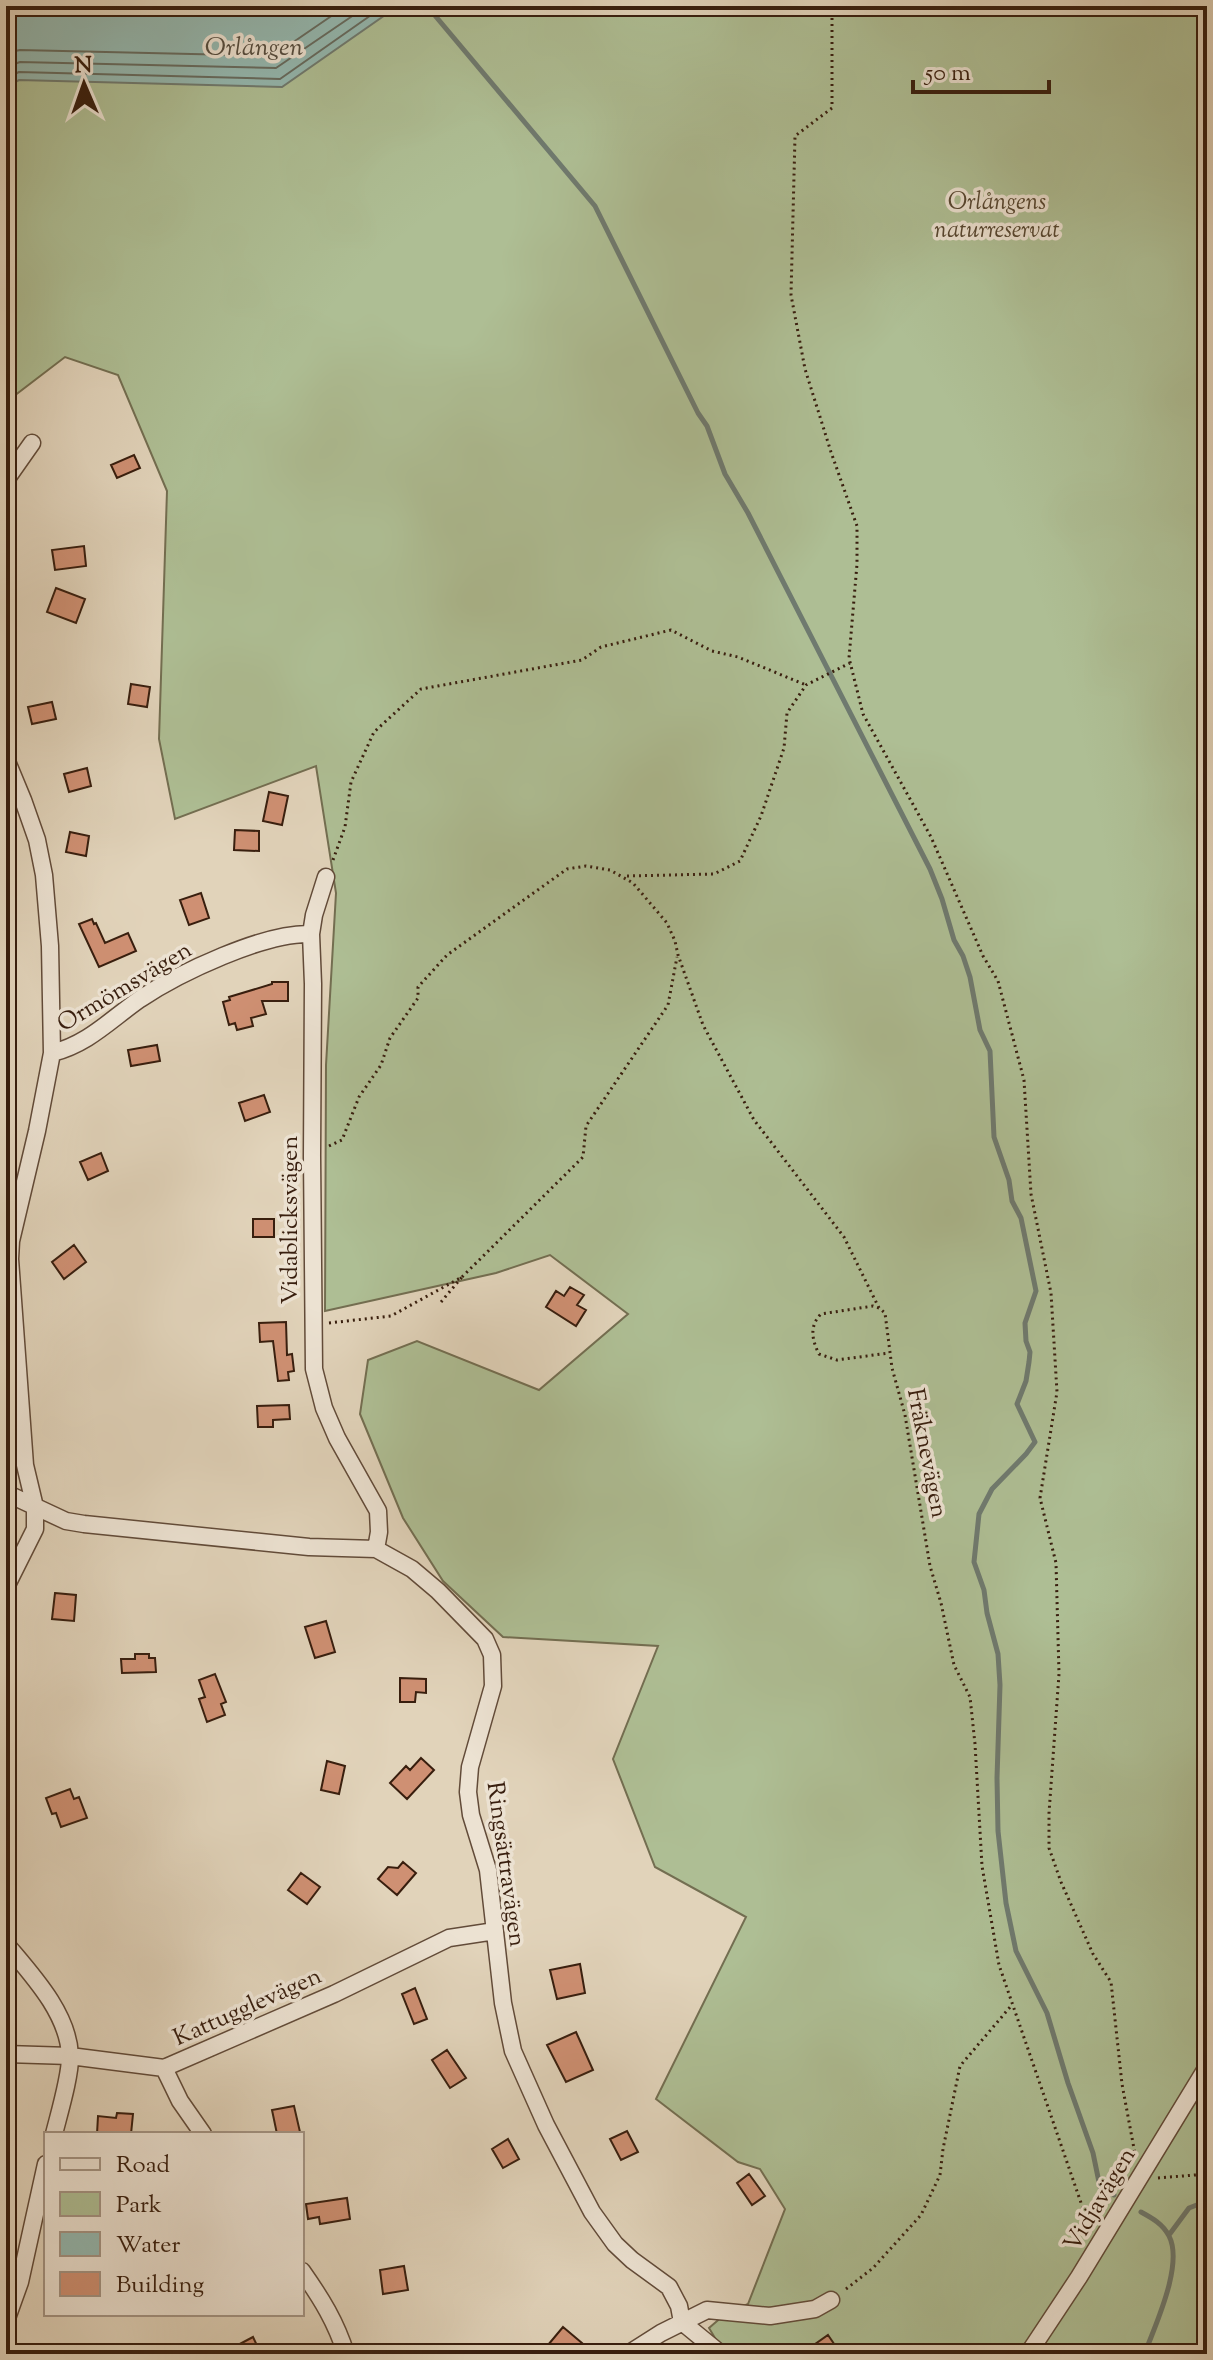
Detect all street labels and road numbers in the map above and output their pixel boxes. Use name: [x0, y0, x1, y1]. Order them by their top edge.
street label: Ormömsvägen: [51, 934, 199, 1041]
street label: Vidablicksvägen: [274, 1136, 308, 1304]
street label: Fräknevägen: [897, 1386, 955, 1521]
street label: Ringsättravägen: [477, 1780, 533, 1949]
street label: Kattugglevägen: [168, 1960, 327, 2056]
street label: Vidjavägen: [1056, 2142, 1145, 2258]

